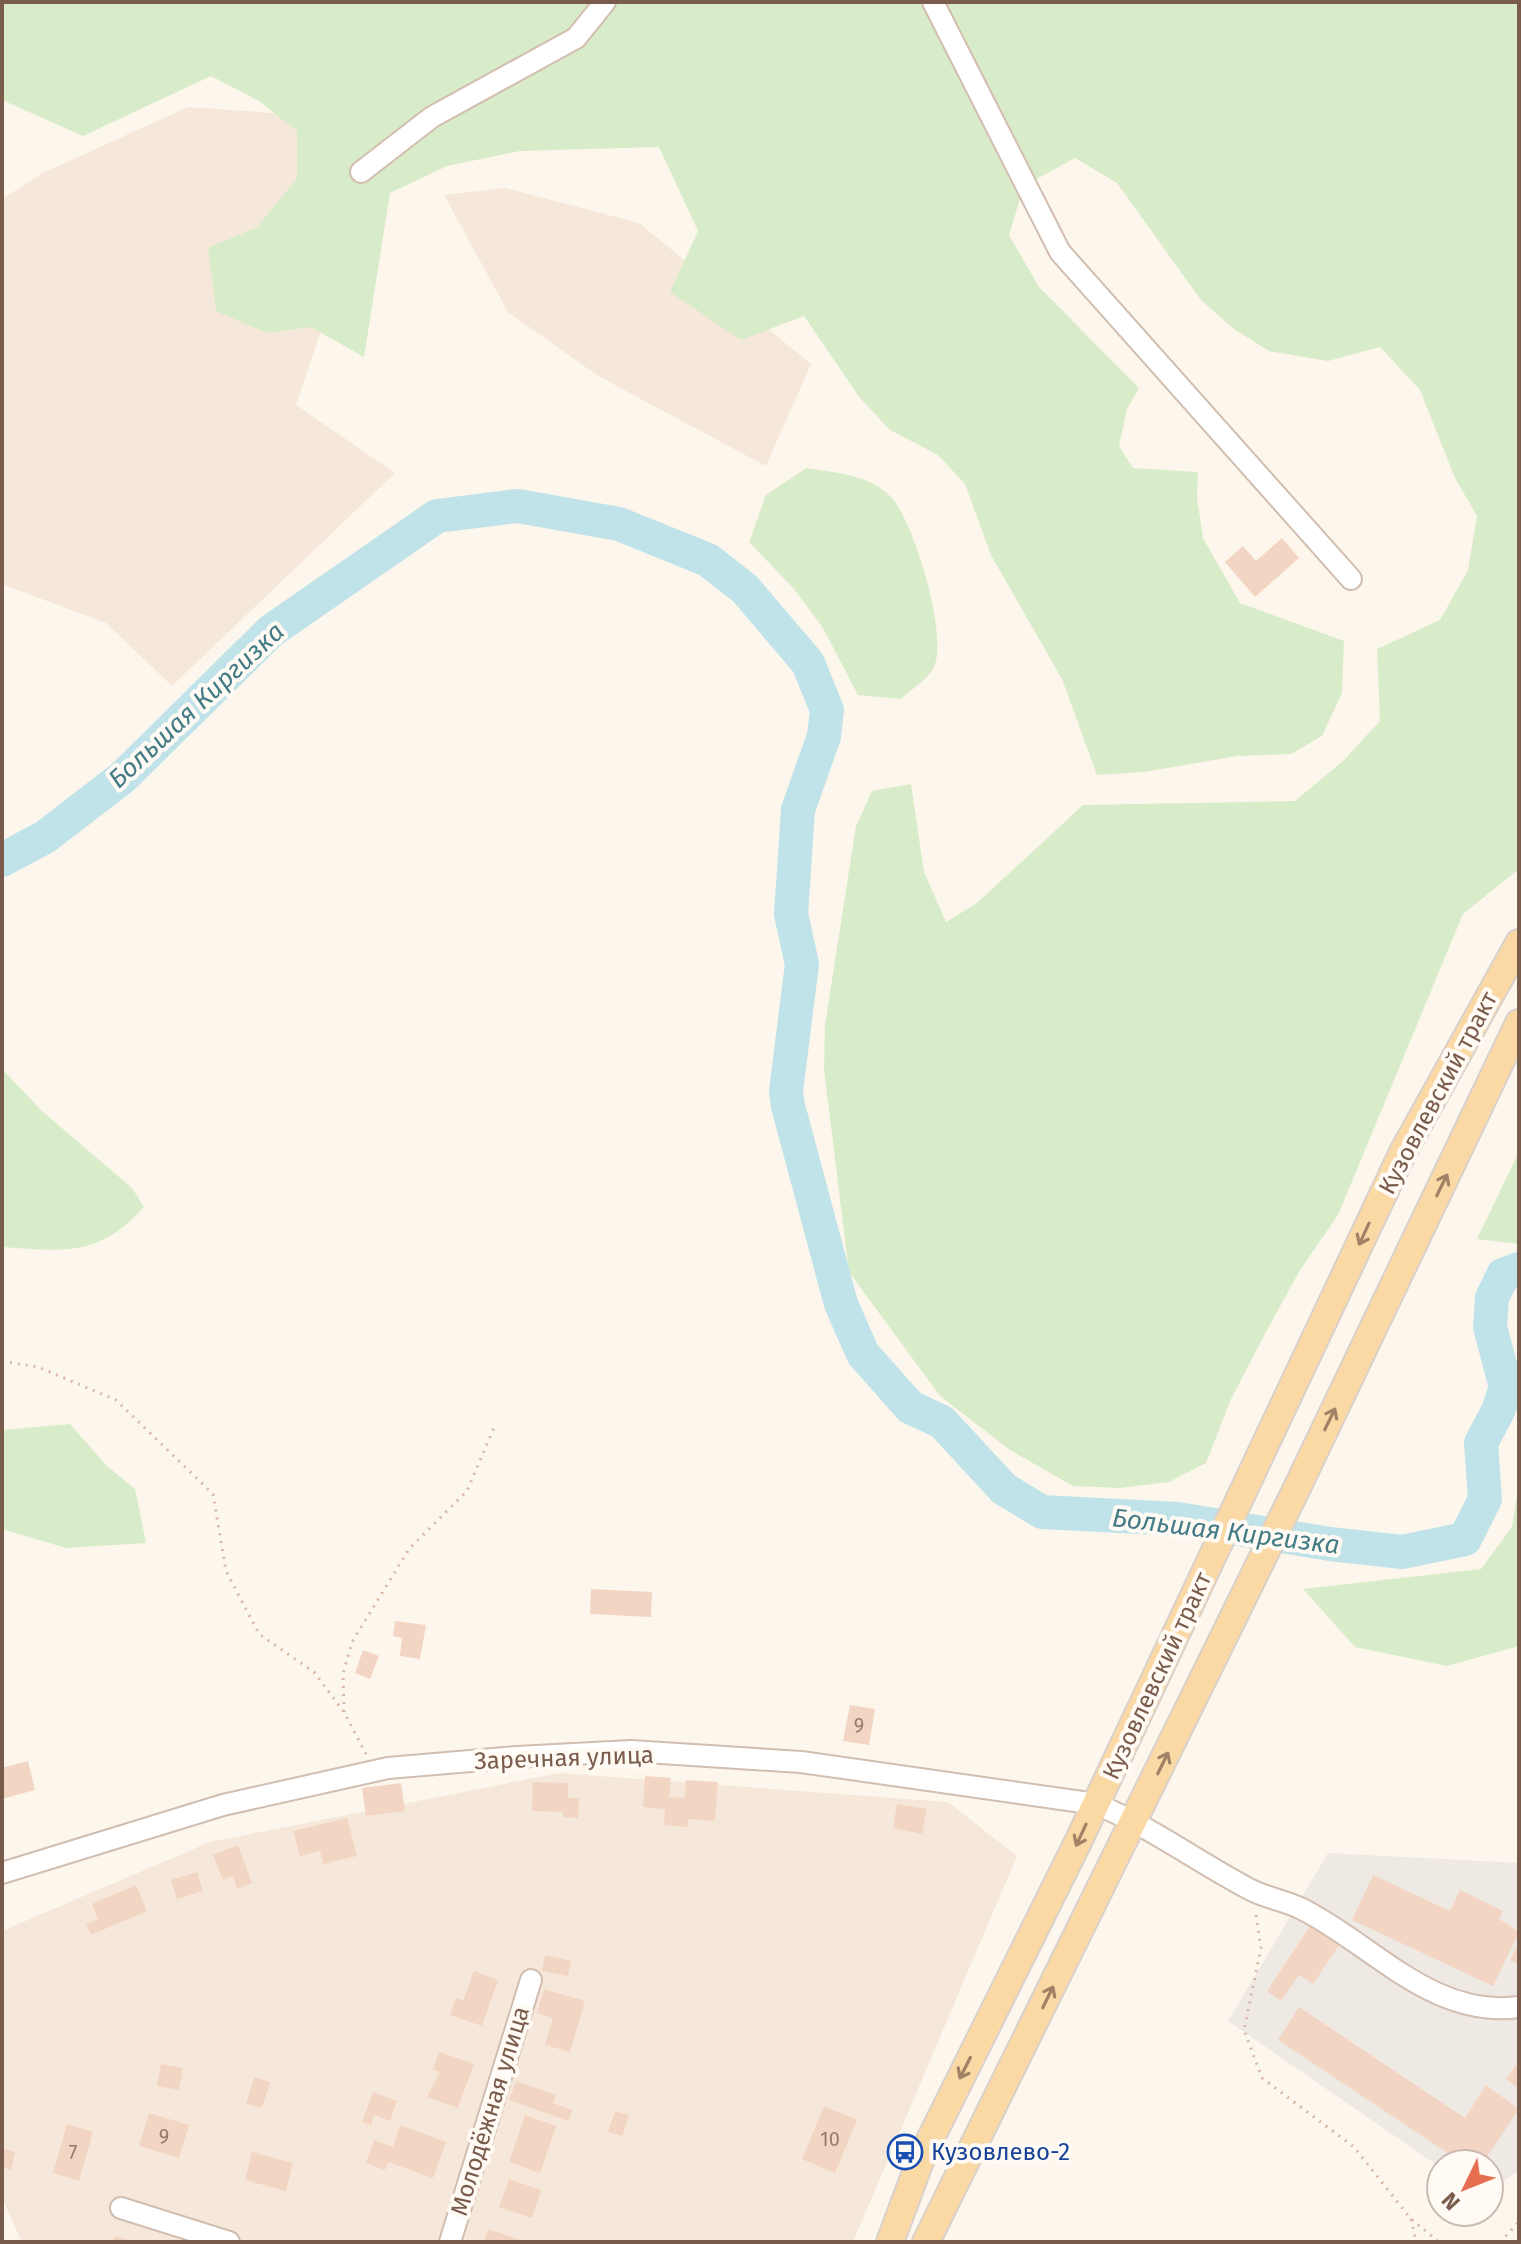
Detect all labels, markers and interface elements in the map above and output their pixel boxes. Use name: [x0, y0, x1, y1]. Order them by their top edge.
water label: Большая Киргизка: [102, 616, 291, 795]
street label: Кузовлевский тракт: [1373, 987, 1503, 1199]
one-way arrow: [1435, 1173, 1450, 1197]
one-way arrow: [1356, 1222, 1371, 1246]
one-way arrow: [1323, 1408, 1338, 1432]
water label: Большая Киргизка: [1110, 1502, 1341, 1561]
street label: Кузовлевский тракт: [1097, 1568, 1217, 1784]
house number: 9: [854, 1713, 864, 1737]
street label: Заречная улица: [474, 1741, 654, 1775]
one-way arrow: [1156, 1752, 1171, 1776]
one-way arrow: [1073, 1823, 1088, 1847]
one-way arrow: [1041, 1985, 1056, 2009]
street label: Молодёжная улица: [445, 2003, 535, 2219]
one-way arrow: [957, 2055, 972, 2079]
house number: 9: [159, 2124, 169, 2148]
house number: 10: [820, 2127, 840, 2151]
bus stop icon: Кузовлево-2: [886, 2133, 924, 2171]
place label: Кузовлево-2: [931, 2138, 1070, 2166]
house number: 7: [69, 2140, 78, 2164]
north arrow: [1425, 2148, 1505, 2228]
text: N: [1436, 2187, 1466, 2216]

